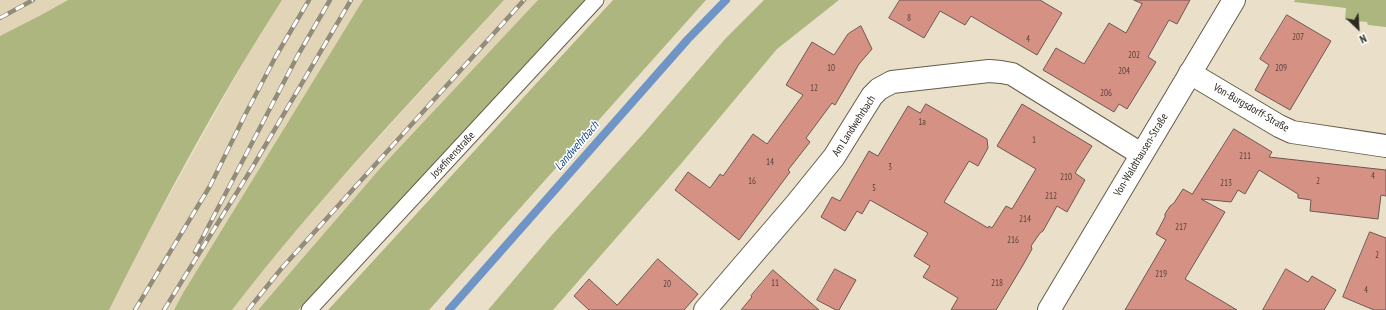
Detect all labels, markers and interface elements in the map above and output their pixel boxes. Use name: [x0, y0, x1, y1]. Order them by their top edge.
north arrow: [1338, 8, 1378, 48]
house number: 8: [907, 13, 911, 23]
text: N: [1357, 31, 1369, 46]
house number: 207: [1292, 32, 1304, 42]
house number: 4: [1026, 34, 1030, 44]
house number: 202: [1128, 50, 1140, 60]
house number: 10: [827, 63, 835, 73]
house number: 209: [1275, 63, 1287, 73]
house number: 204: [1118, 66, 1130, 76]
street label: Von-Burgsdorff-Straße: [1211, 81, 1291, 135]
house number: 12: [810, 83, 818, 93]
house number: 206: [1100, 88, 1112, 98]
street label: Am Landwehrbach: [829, 93, 879, 159]
street label: Von-Waldthausen-Straße: [1111, 111, 1171, 199]
house number: 1a: [918, 117, 926, 127]
water label: Landwehrbach: [552, 119, 602, 173]
street label: Josefinenstraße: [428, 129, 478, 181]
house number: 1: [1032, 135, 1036, 145]
house number: 211: [1239, 151, 1251, 161]
house number: 14: [766, 157, 774, 167]
house number: 3: [888, 162, 892, 172]
house number: 4: [1371, 171, 1375, 181]
house number: 210: [1060, 172, 1072, 182]
house number: 16: [748, 176, 756, 186]
house number: 2: [1316, 176, 1320, 186]
house number: 213: [1220, 178, 1232, 188]
house number: 5: [872, 183, 876, 193]
house number: 212: [1045, 191, 1057, 201]
house number: 214: [1019, 214, 1031, 224]
house number: 217: [1175, 222, 1187, 232]
house number: 216: [1007, 235, 1019, 245]
house number: 2: [1375, 250, 1379, 260]
house number: 219: [1155, 269, 1167, 279]
house number: 11: [771, 278, 779, 288]
house number: 218: [991, 278, 1003, 288]
house number: 20: [663, 279, 671, 289]
house number: 4: [1364, 285, 1368, 295]

